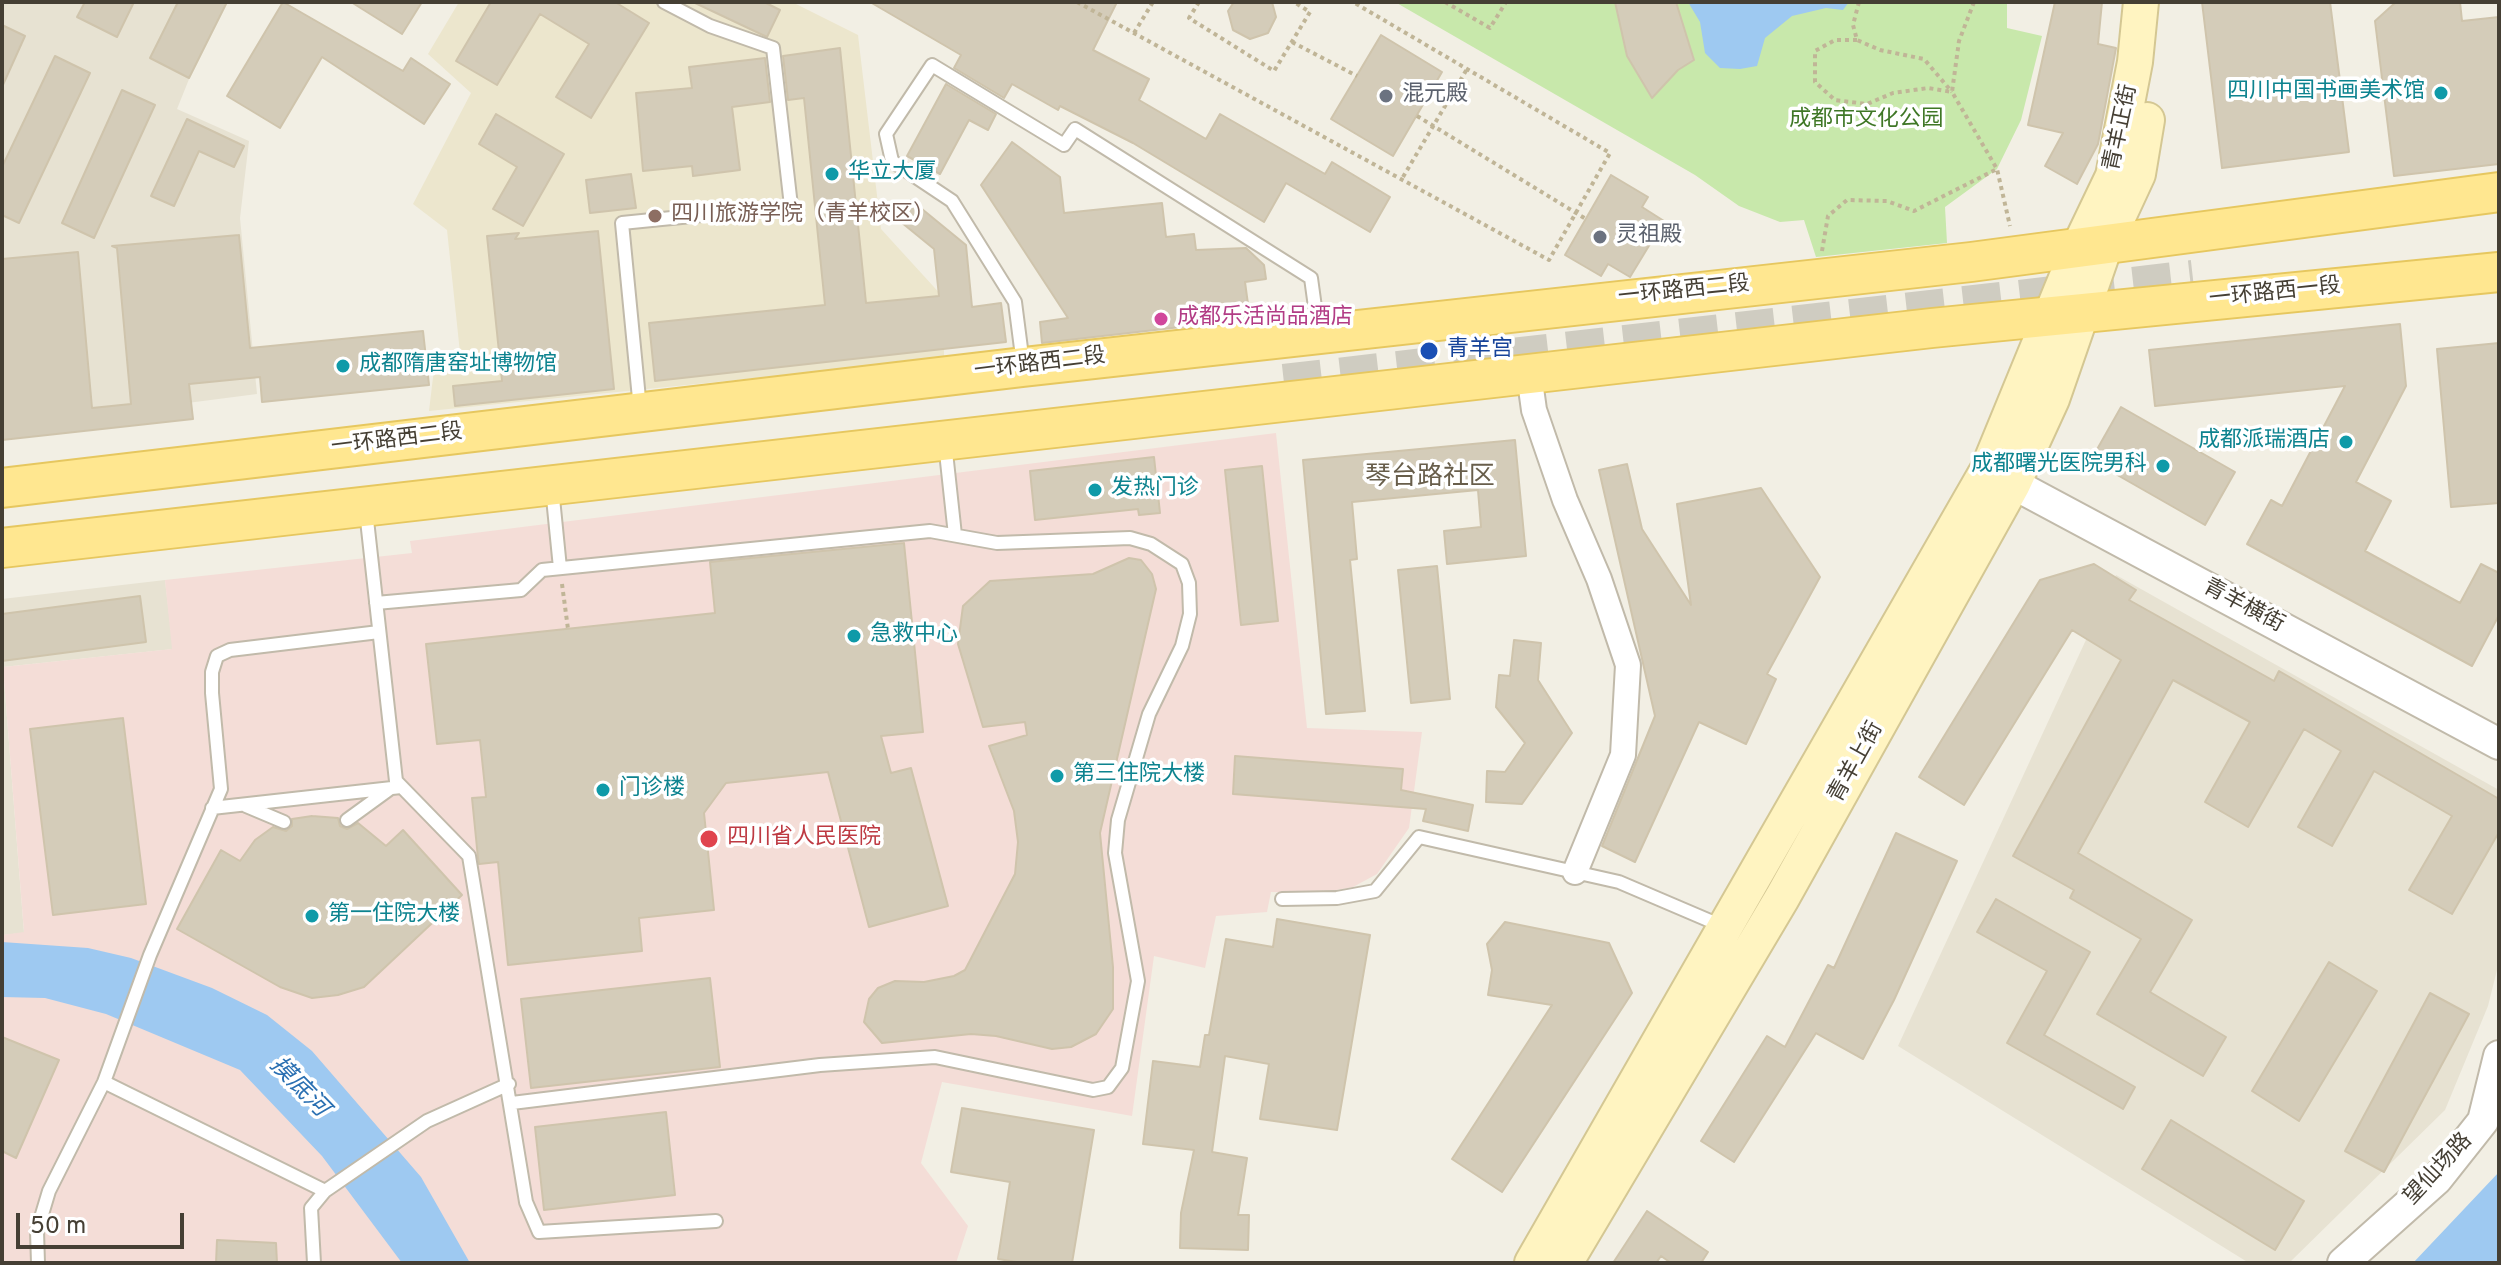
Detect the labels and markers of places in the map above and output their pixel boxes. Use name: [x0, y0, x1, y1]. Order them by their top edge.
place label: 四川中国书画美术馆: [2227, 80, 2425, 106]
place label: 混元殿: [1402, 83, 1468, 109]
marker: 四川中国书画美术馆: [2432, 84, 2450, 102]
marker: 混元殿: [1377, 87, 1395, 105]
place label: 华立大厦: [848, 161, 936, 187]
marker: 华立大厦: [823, 165, 841, 183]
place label: 四川旅游学院（青羊校区）: [671, 203, 935, 229]
marker: 四川旅游学院（青羊校区）: [646, 207, 664, 225]
place label: 灵祖殿: [1616, 224, 1682, 250]
marker: 灵祖殿: [1591, 228, 1609, 246]
place label: 成都乐活尚品酒店: [1177, 306, 1353, 332]
marker: 成都乐活尚品酒店: [1152, 310, 1170, 328]
place label: 青羊宫: [1447, 338, 1513, 364]
marker: 青羊宫: [1418, 340, 1440, 362]
place label: 成都隋唐窑址博物馆: [359, 353, 557, 379]
marker: 成都隋唐窑址博物馆: [334, 357, 352, 375]
place label: 成都派瑞酒店: [2198, 429, 2330, 455]
marker: 成都派瑞酒店: [2337, 433, 2355, 451]
place label: 成都曙光医院男科: [1971, 453, 2147, 479]
marker: 成都曙光医院男科: [2154, 457, 2172, 475]
place label: 发热门诊: [1111, 477, 1199, 503]
marker: 发热门诊: [1086, 481, 1104, 499]
place label: 急救中心: [870, 623, 958, 649]
marker: 急救中心: [845, 627, 863, 645]
place label: 第三住院大楼: [1073, 763, 1205, 789]
marker: 第三住院大楼: [1048, 767, 1066, 785]
place label: 门诊楼: [619, 777, 685, 803]
marker: 门诊楼: [594, 781, 612, 799]
place label: 四川省人民医院: [727, 826, 881, 852]
marker: 四川省人民医院: [698, 828, 720, 850]
place label: 第一住院大楼: [328, 903, 460, 929]
marker: 第一住院大楼: [303, 907, 321, 925]

